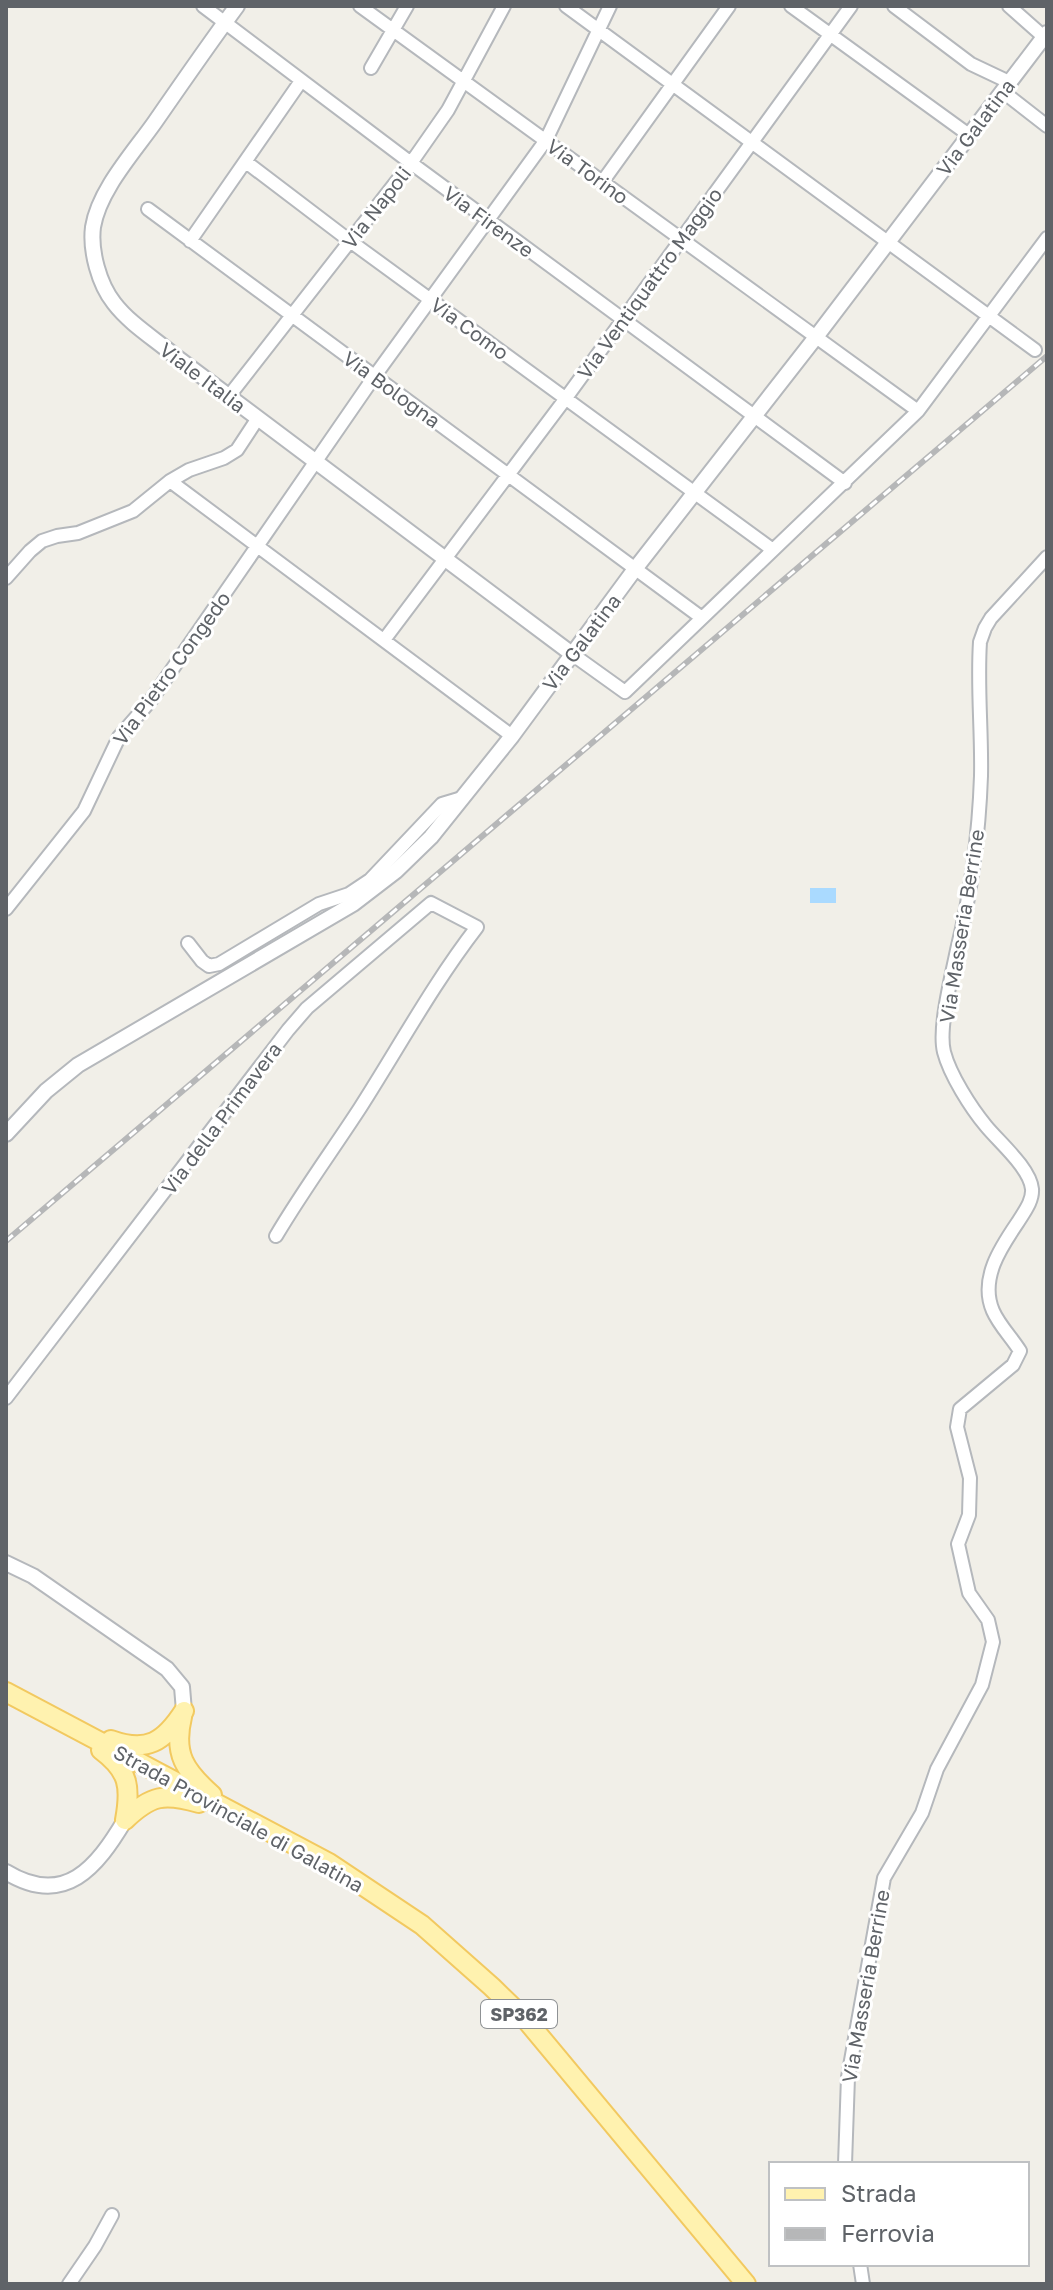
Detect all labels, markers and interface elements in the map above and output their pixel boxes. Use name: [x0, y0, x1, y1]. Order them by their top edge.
street label: Via Galatina: [931, 74, 1019, 180]
street label: Via Torino: [542, 133, 634, 209]
street label: Via Napoli: [336, 161, 416, 253]
street label: Via Firenze: [439, 180, 539, 262]
street label: Via Ventiquattro Maggio: [571, 183, 727, 383]
street label: Via Como: [426, 292, 514, 364]
street label: Viale Italia: [155, 337, 251, 417]
street label: Via Bologna: [339, 346, 445, 432]
street label: Via Pietro Congedo: [107, 587, 235, 749]
street label: Via Galatina: [537, 589, 625, 695]
street label: Via Masseria Berrine: [934, 827, 988, 1025]
street label: Via della Primavera: [156, 1037, 286, 1199]
street label: Strada Provinciale di Galatina: [110, 1739, 368, 1897]
street label: Via Masseria Berrine: [836, 1888, 894, 2084]
road number: SP362: [481, 2000, 557, 2028]
legend: [769, 2162, 1029, 2266]
text: Strada: [841, 2178, 916, 2207]
text: Ferrovia: [841, 2218, 935, 2247]

